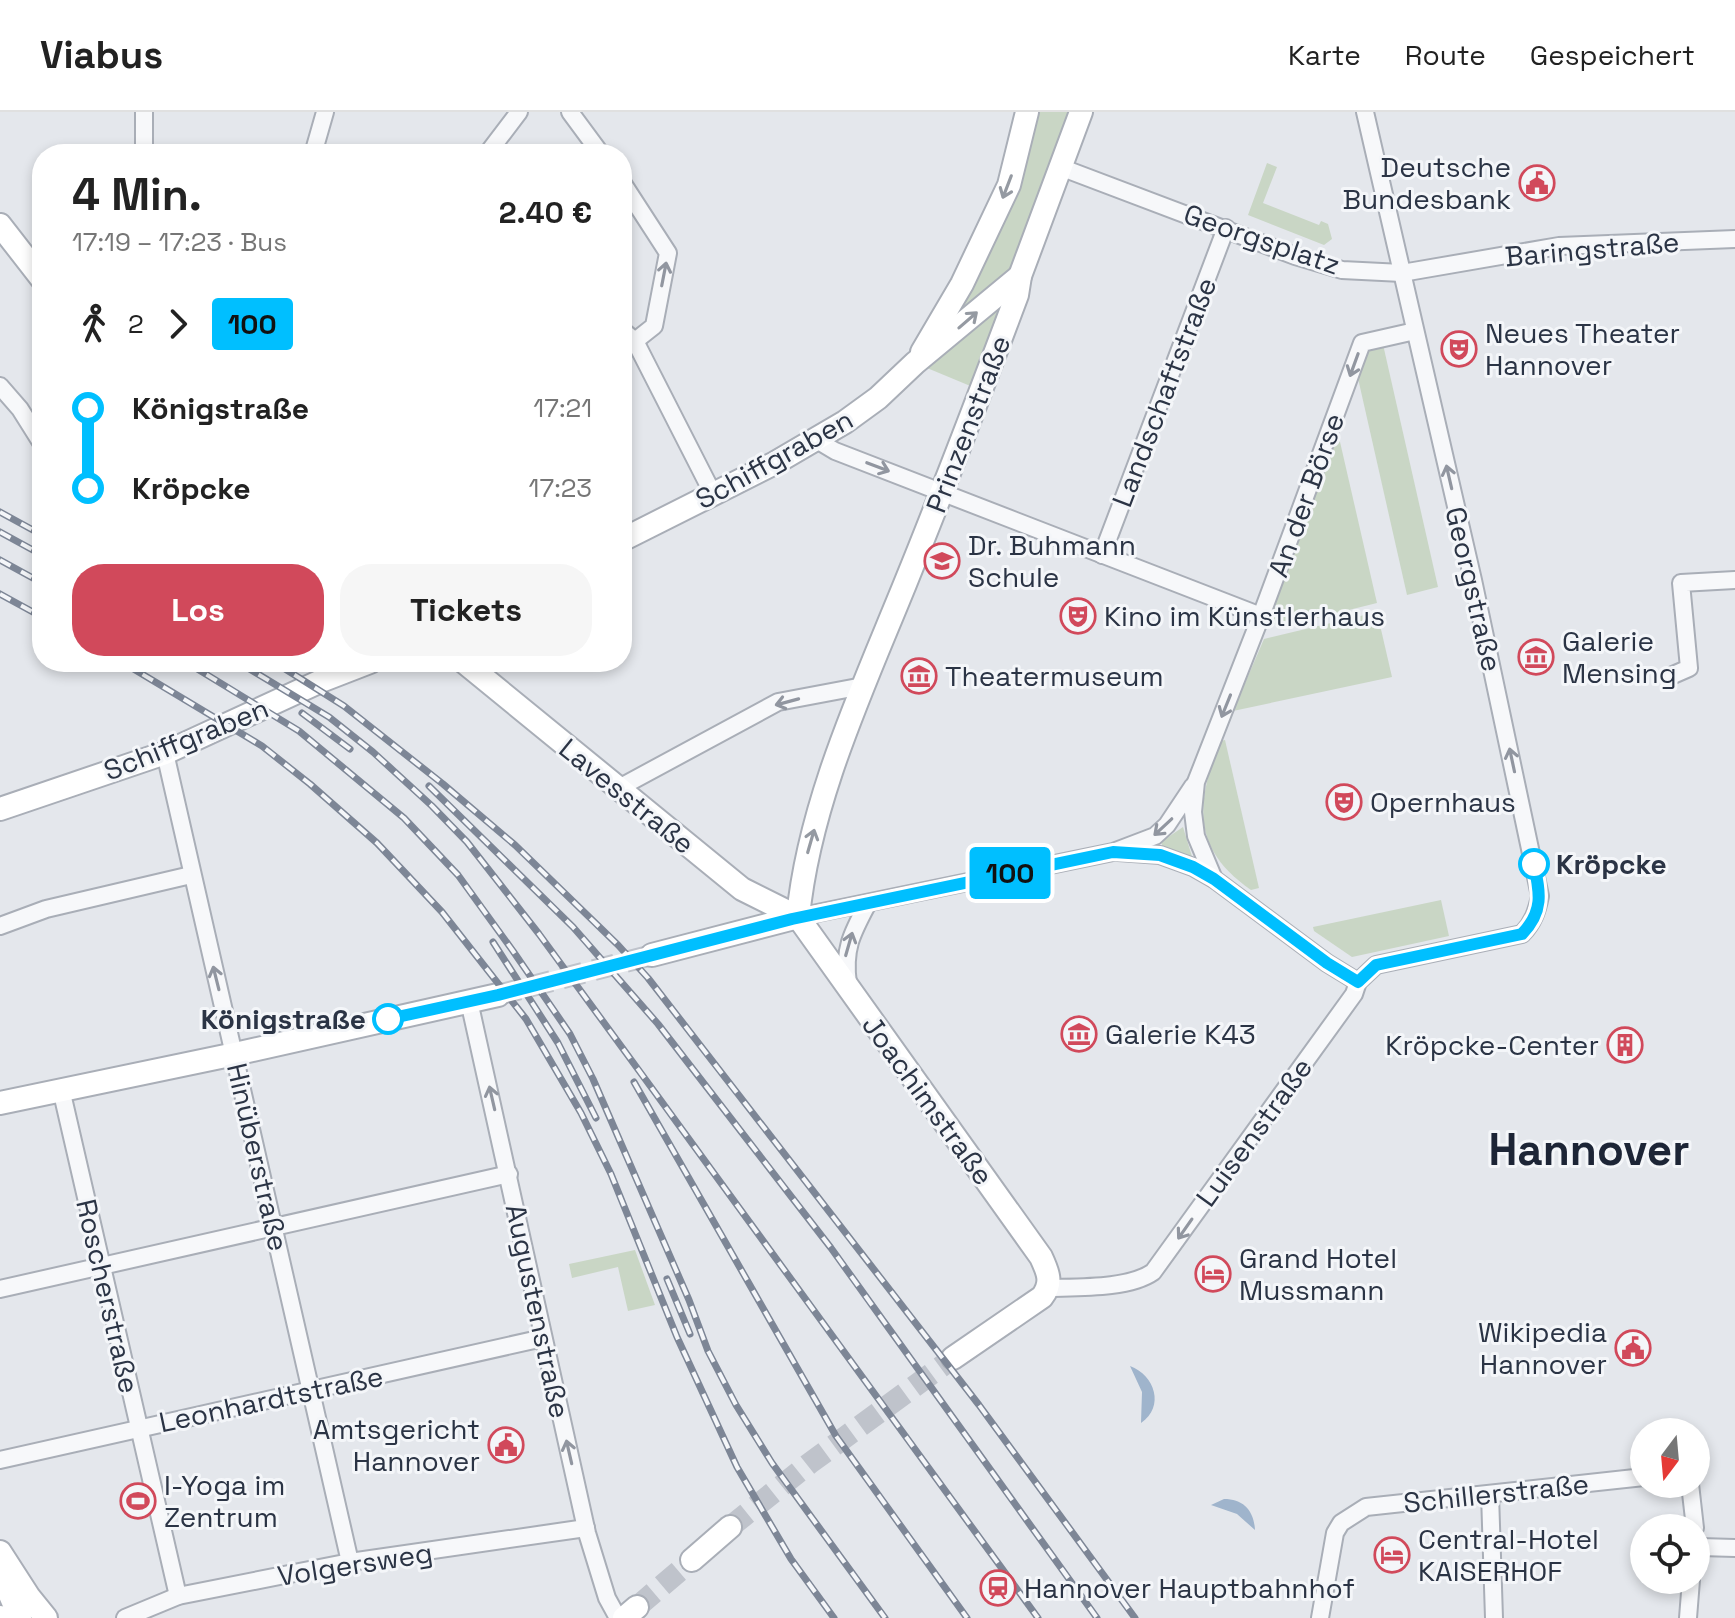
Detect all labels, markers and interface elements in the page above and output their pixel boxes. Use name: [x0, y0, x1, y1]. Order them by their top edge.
text: Viabus: [40, 31, 163, 79]
text: Karte: [1288, 37, 1361, 73]
text: Route: [1405, 37, 1486, 73]
text: Gespeichert: [1530, 37, 1695, 73]
place label: Deutsche Bundesbank: [1342, 149, 1511, 217]
public building icon: Deutsche Bundesbank: [1518, 164, 1556, 202]
text: 4 Min.: [72, 167, 202, 223]
one-way arrow: [998, 174, 1013, 199]
text: 2.40 €: [499, 193, 592, 232]
street label: Georgsplatz: [1179, 195, 1345, 283]
street label: Baringstraße: [1503, 223, 1681, 275]
text: 17:19 – 17:23 · Bus: [72, 225, 287, 259]
one-way arrow: [658, 261, 673, 287]
street label: Landschaftstraße: [1104, 272, 1224, 512]
icon: walk: [72, 302, 116, 346]
icon: forward: [156, 302, 200, 346]
text: 100: [228, 306, 277, 342]
text: 2: [128, 307, 144, 341]
one-way arrow: [957, 311, 977, 329]
place label: Neues Theater Hannover: [1485, 315, 1680, 383]
street label: Prinzenstraße: [918, 330, 1018, 518]
theatre icon: Neues Theater Hannover: [1440, 330, 1478, 368]
one-way arrow: [1346, 352, 1360, 377]
text: Königstraße: [132, 389, 309, 428]
text: 17:21: [533, 391, 592, 425]
street label: Schiffgraben: [689, 401, 859, 517]
street label: An der Börse: [1260, 408, 1352, 582]
one-way arrow: [865, 461, 890, 475]
one-way arrow: [1441, 464, 1456, 490]
text: Kröpcke: [132, 469, 251, 508]
text: 17:23: [529, 471, 592, 505]
street label: Georgstraße: [1438, 503, 1510, 675]
place label: Dr. Buhmann Schule: [968, 527, 1136, 595]
school or university icon: Dr. Buhmann Schule: [923, 542, 961, 580]
button: Los: [72, 564, 324, 656]
button: Tickets: [340, 564, 592, 656]
theatre icon: Kino im Künstlerhaus: [1059, 597, 1097, 635]
place label: Kino im Künstlerhaus: [1104, 598, 1385, 634]
place label: Galerie Mensing: [1562, 623, 1677, 691]
museum icon: Galerie Mensing: [1517, 638, 1555, 676]
museum icon: Theatermuseum: [900, 657, 938, 695]
place label: Theatermuseum: [945, 658, 1163, 694]
street label: Schiffgraben: [98, 690, 274, 788]
one-way arrow: [1218, 693, 1232, 718]
one-way arrow: [774, 695, 800, 710]
street label: Lavesstraße: [552, 730, 702, 862]
one-way arrow: [1503, 748, 1518, 774]
theatre icon: Opernhaus: [1325, 783, 1363, 821]
place label: Opernhaus: [1370, 784, 1516, 820]
one-way arrow: [1153, 818, 1173, 837]
one-way arrow: [804, 828, 819, 854]
place label: Kröpcke: [1556, 846, 1667, 882]
line badge: 100: [964, 847, 1056, 899]
marker: Kröpcke: [1519, 849, 1549, 879]
text: 100: [986, 855, 1034, 891]
one-way arrow: [843, 932, 858, 958]
one-way arrow: [208, 966, 223, 992]
place label: Königstraße: [201, 1001, 366, 1037]
marker: Königstraße: [373, 1004, 403, 1034]
street label: Joachimstraße: [854, 1008, 1002, 1192]
museum icon: Galerie K43: [1060, 1015, 1098, 1053]
place label: Galerie K43: [1105, 1016, 1256, 1052]
building icon: Kröpcke-Center: [1606, 1026, 1644, 1064]
place label: Kröpcke-Center: [1385, 1027, 1599, 1063]
street label: Luisenstraße: [1188, 1050, 1320, 1214]
street label: Hinüberstraße: [219, 1059, 297, 1255]
one-way arrow: [484, 1085, 499, 1111]
district label: Hannover: [1488, 1122, 1690, 1178]
street label: Roscherstraße: [68, 1195, 148, 1397]
street label: Augustenstraße: [498, 1201, 578, 1421]
one-way arrow: [1177, 1217, 1193, 1239]
place label: Grand Hotel Mussmann: [1239, 1240, 1397, 1308]
hotel icon: Grand Hotel Mussmann: [1194, 1255, 1232, 1293]
place label: Wikipedia Hannover: [1478, 1314, 1607, 1382]
public building icon: Wikipedia Hannover: [1614, 1329, 1652, 1367]
street label: Leonhardtstraße: [156, 1358, 386, 1440]
place label: Amtsgericht Hannover: [313, 1411, 480, 1479]
north arrow: [1630, 1418, 1710, 1498]
map controls: [1630, 1418, 1710, 1594]
public building icon: Amtsgericht Hannover: [487, 1426, 525, 1464]
one-way arrow: [561, 1440, 576, 1465]
street label: Schillerstraße: [1402, 1465, 1590, 1521]
place label: I-Yoga im Zentrum: [164, 1467, 285, 1535]
sports icon: I-Yoga im Zentrum: [119, 1482, 157, 1520]
button: locate: [1630, 1514, 1710, 1594]
place label: Central-Hotel KAISERHOF: [1418, 1521, 1599, 1589]
street label: Volgersweg: [275, 1534, 435, 1594]
hotel icon: Central-Hotel KAISERHOF: [1373, 1536, 1411, 1574]
station icon: Hannover Hauptbahnhof: [979, 1569, 1017, 1607]
place label: Hannover Hauptbahnhof: [1024, 1570, 1355, 1606]

